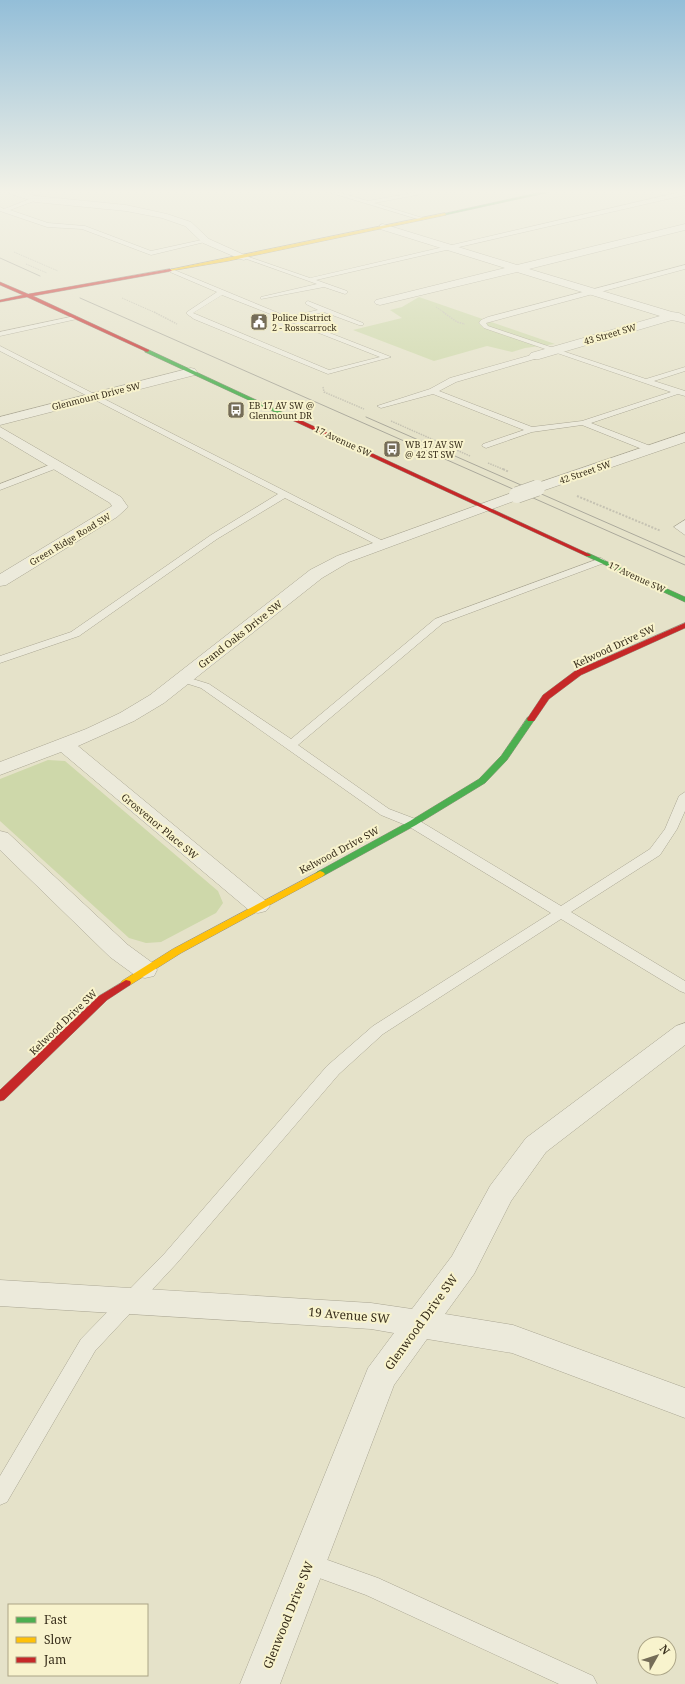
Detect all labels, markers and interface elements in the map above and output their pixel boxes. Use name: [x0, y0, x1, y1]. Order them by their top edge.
place label: Police District 2 - Rosscarrock: [272, 311, 337, 334]
public building icon: Police District 2 - Rosscarrock: [249, 312, 269, 332]
street label: 43 Street SW: [582, 320, 638, 348]
street label: Glenmount Drive SW: [50, 379, 142, 413]
place label: EB 17 AV SW @ Glenmount DR: [249, 399, 314, 422]
bus stop icon: EB 17 AV SW @ Glenmount DR: [226, 400, 246, 420]
street label: 17 Avenue SW: [313, 422, 374, 460]
place label: WB 17 AV SW @ 42 ST SW: [405, 438, 464, 461]
bus stop icon: WB 17 AV SW @ 42 ST SW: [382, 439, 402, 459]
street label: 42 Street SW: [557, 457, 613, 487]
street label: Green Ridge Road SW: [27, 509, 114, 569]
street label: 17 Avenue SW: [607, 558, 668, 596]
street label: Grand Oaks Drive SW: [195, 596, 285, 671]
street label: Kelwood Drive SW: [571, 621, 658, 671]
street label: Grosvenor Place SW: [119, 790, 202, 863]
street label: Kelwood Drive SW: [297, 823, 382, 877]
street label: Kelwood Drive SW: [26, 986, 100, 1058]
street label: Glenwood Drive SW: [380, 1270, 462, 1373]
street label: 19 Avenue SW: [308, 1303, 391, 1327]
street label: Glenwood Drive SW: [259, 1558, 318, 1671]
legend: [8, 1604, 148, 1676]
text: Fast: [44, 1611, 67, 1628]
text: Slow: [44, 1631, 72, 1648]
north arrow: [637, 1636, 677, 1676]
text: N: [657, 1641, 674, 1658]
text: Jam: [43, 1651, 66, 1668]

